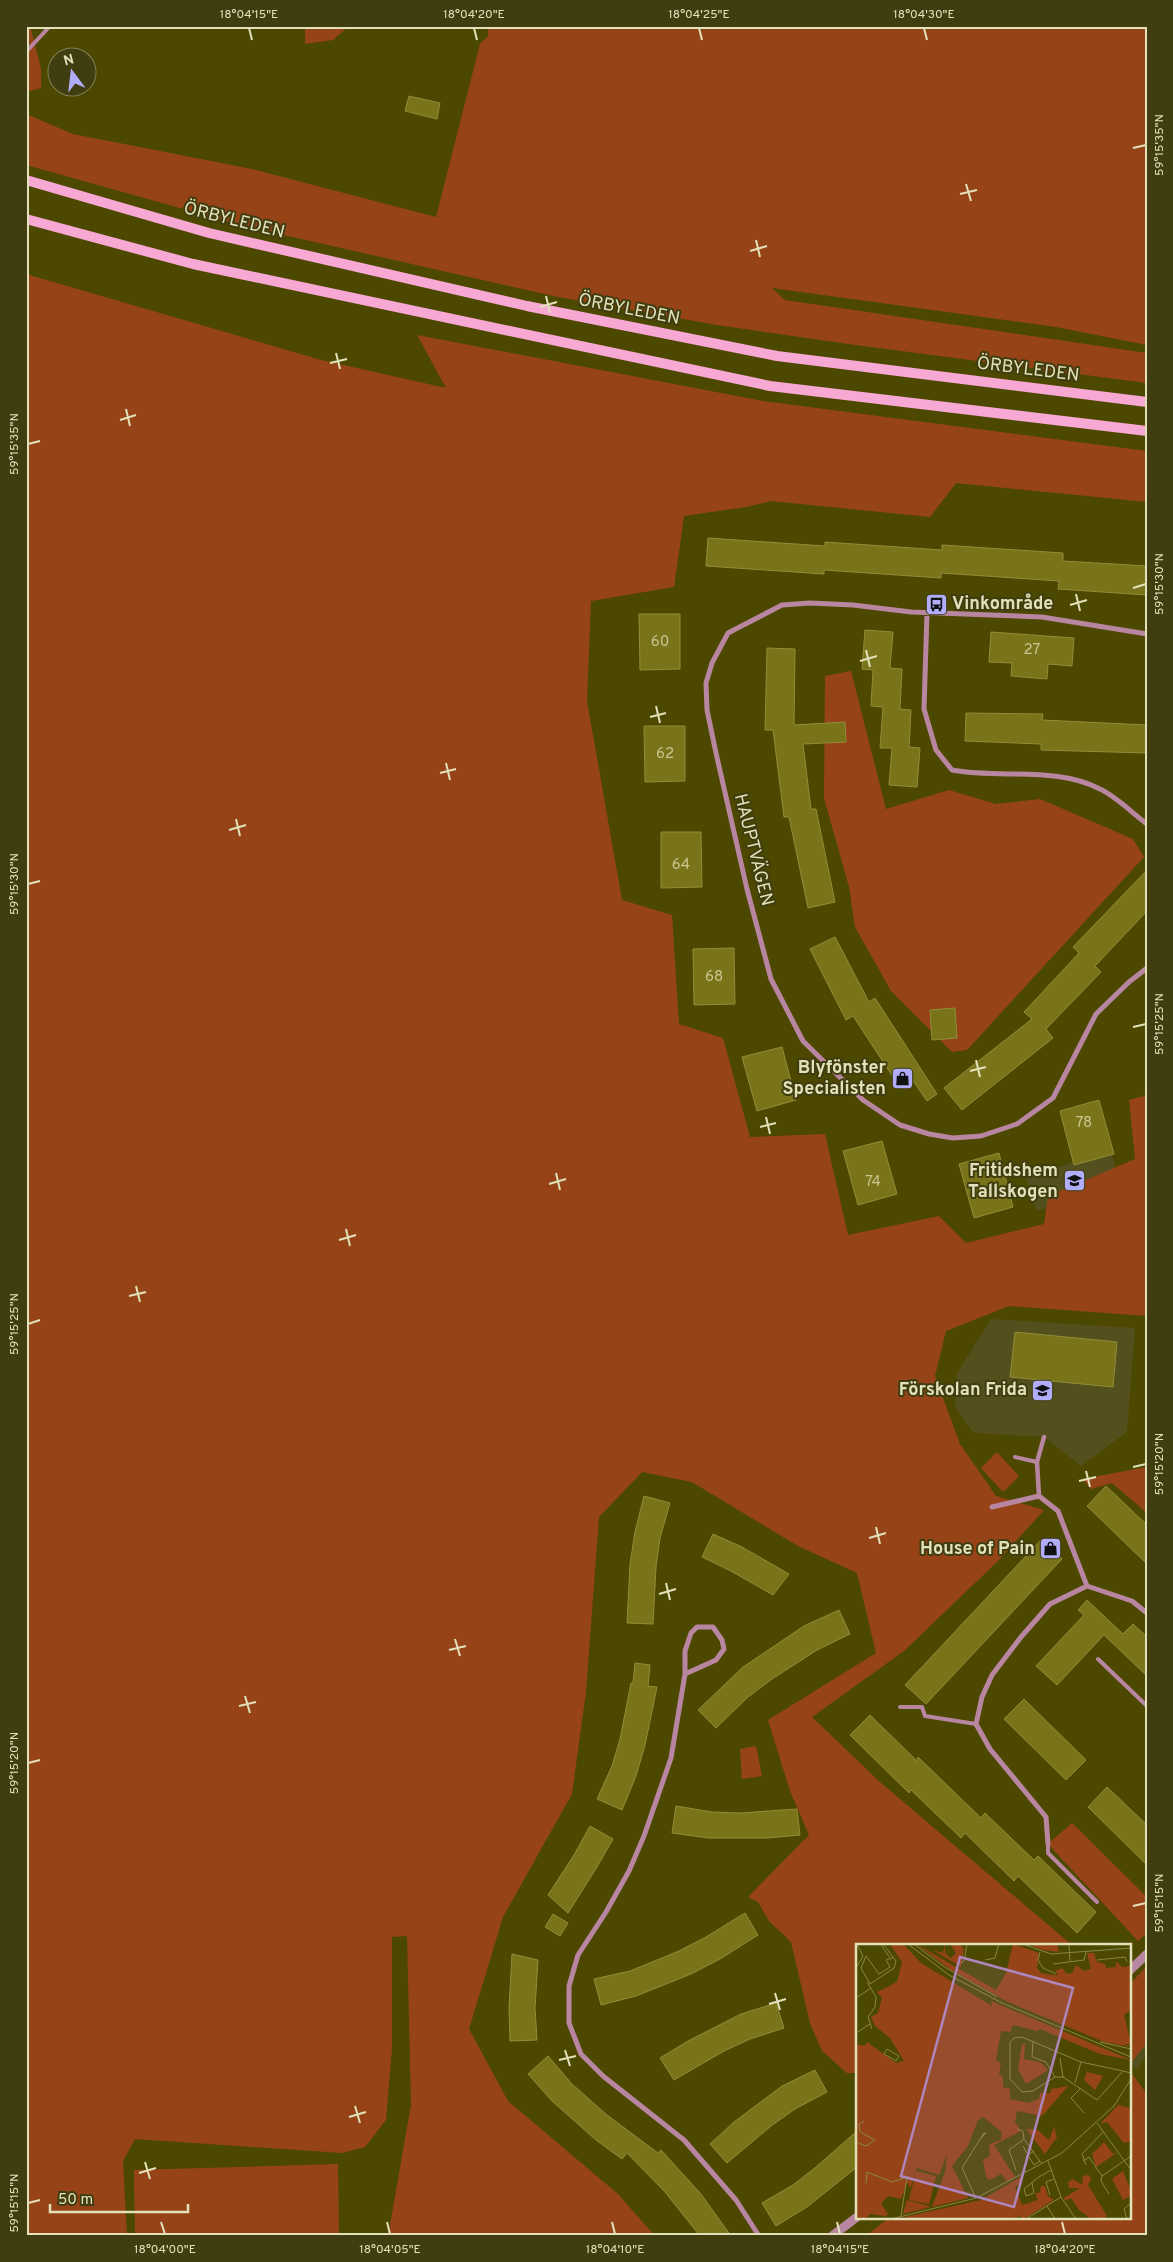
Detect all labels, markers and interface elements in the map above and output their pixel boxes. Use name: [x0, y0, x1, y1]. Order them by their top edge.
text: 18°04'15"E: [220, 7, 278, 23]
text: 18°04'20"E: [443, 7, 505, 23]
text: 18°04'25"E: [668, 7, 730, 23]
text: 18°04'30"E: [893, 7, 955, 23]
north arrow: [48, 48, 98, 98]
text: N: [62, 51, 76, 70]
text: 59°15'35"N: [1152, 114, 1168, 176]
street label: ÖRBYLEDEN: [181, 195, 287, 245]
street label: ÖRBYLEDEN: [576, 287, 682, 331]
street label: ÖRBYLEDEN: [975, 350, 1081, 388]
text: 59°15'35"N: [7, 413, 23, 475]
text: 59°15'30"N: [1152, 553, 1168, 615]
bus stop icon: Vinkområde: [924, 592, 948, 616]
place label: Vinkområde: [952, 593, 1053, 616]
house number: 60: [651, 633, 669, 652]
house number: 27: [1024, 641, 1041, 660]
house number: 62: [656, 745, 674, 764]
street label: HAUPTVÄGEN: [728, 791, 780, 909]
text: 59°15'30"N: [7, 853, 23, 915]
house number: 64: [672, 856, 690, 875]
house number: 68: [705, 968, 723, 987]
text: 59°15'25"N: [1152, 993, 1168, 1055]
place label: Blyfönster Specialisten: [783, 1057, 886, 1101]
shop icon: Blyfönster Specialisten: [890, 1066, 914, 1090]
house number: 78: [1076, 1114, 1092, 1133]
place label: Fritidshem Tallskogen: [968, 1160, 1058, 1204]
school or university icon: Fritidshem Tallskogen: [1062, 1169, 1086, 1193]
house number: 74: [865, 1173, 881, 1192]
text: 59°15'25"N: [7, 1293, 23, 1355]
school or university icon: Förskolan Frida: [1031, 1378, 1055, 1402]
place label: Förskolan Frida: [899, 1379, 1027, 1402]
text: 59°15'20"N: [1152, 1433, 1168, 1495]
shop icon: House of Pain: [1039, 1537, 1063, 1561]
place label: House of Pain: [920, 1538, 1035, 1561]
text: 59°15'20"N: [7, 1732, 23, 1794]
text: 59°15'15"N: [1152, 1873, 1168, 1933]
inset map: [856, 1944, 1130, 2220]
text: 59°15'15"N: [7, 2173, 23, 2233]
scale bar: [50, 2182, 188, 2214]
text: 50 m: [58, 2191, 93, 2210]
text: 18°04'00"E: [134, 2242, 196, 2258]
text: 18°04'05"E: [359, 2242, 421, 2258]
text: 18°04'10"E: [586, 2242, 644, 2258]
text: 18°04'15"E: [811, 2242, 869, 2258]
text: 18°04'20"E: [1034, 2242, 1096, 2258]

